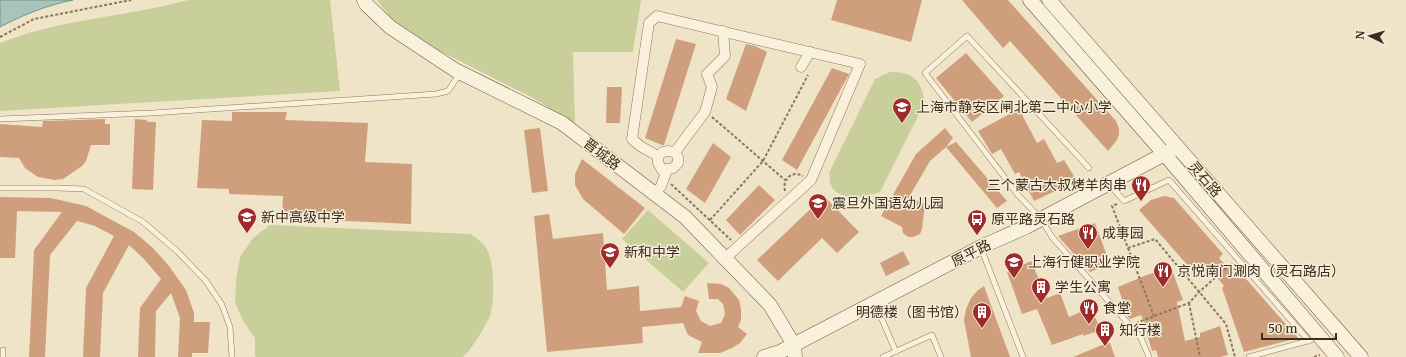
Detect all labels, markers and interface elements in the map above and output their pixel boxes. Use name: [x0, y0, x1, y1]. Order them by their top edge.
north arrow: [1350, 16, 1390, 56]
text: N: [1353, 30, 1367, 40]
school or university icon: 上海市静安区闸北第二中心小学: [891, 96, 913, 124]
place label: 上海市静安区闸北第二中心小学: [916, 98, 1112, 116]
street label: 晋城路: [580, 134, 624, 174]
street label: 灵石路: [1184, 157, 1226, 201]
restaurant icon: 三个蒙古大叔烤羊肉串: [1130, 174, 1152, 202]
place label: 三个蒙古大叔烤羊肉串: [987, 176, 1127, 194]
school or university icon: 震旦外国语幼儿园: [807, 192, 829, 220]
place label: 震旦外国语幼儿园: [832, 194, 944, 212]
school or university icon: 新中高级中学: [236, 206, 258, 234]
place label: 新中高级中学: [261, 208, 345, 226]
bus stop icon: 原平路灵石路: [966, 208, 988, 236]
place label: 原平路灵石路: [991, 210, 1075, 228]
restaurant icon: 成事园: [1077, 222, 1099, 250]
place label: 成事园: [1102, 224, 1144, 242]
street label: 原平路: [948, 235, 994, 271]
school or university icon: 新和中学: [599, 241, 621, 269]
place label: 新和中学: [624, 243, 680, 261]
school or university icon: 上海行健职业学院: [1003, 251, 1025, 279]
place label: 上海行健职业学院: [1028, 253, 1140, 271]
restaurant icon: 京悦南门涮肉（灵石路店）: [1152, 260, 1174, 288]
place label: 京悦南门涮肉（灵石路店）: [1177, 262, 1345, 280]
building icon: 学生公寓: [1030, 276, 1052, 304]
place label: 学生公寓: [1055, 278, 1111, 296]
restaurant icon: 食堂: [1078, 297, 1100, 325]
place label: 食堂: [1103, 299, 1131, 317]
building icon: 明德楼（图书馆）: [971, 301, 993, 329]
place label: 明德楼（图书馆）: [856, 303, 968, 321]
scale bar: [1262, 315, 1336, 341]
building icon: 知行楼: [1094, 319, 1116, 347]
place label: 知行楼: [1119, 321, 1161, 339]
text: 50 m: [1268, 321, 1297, 336]

